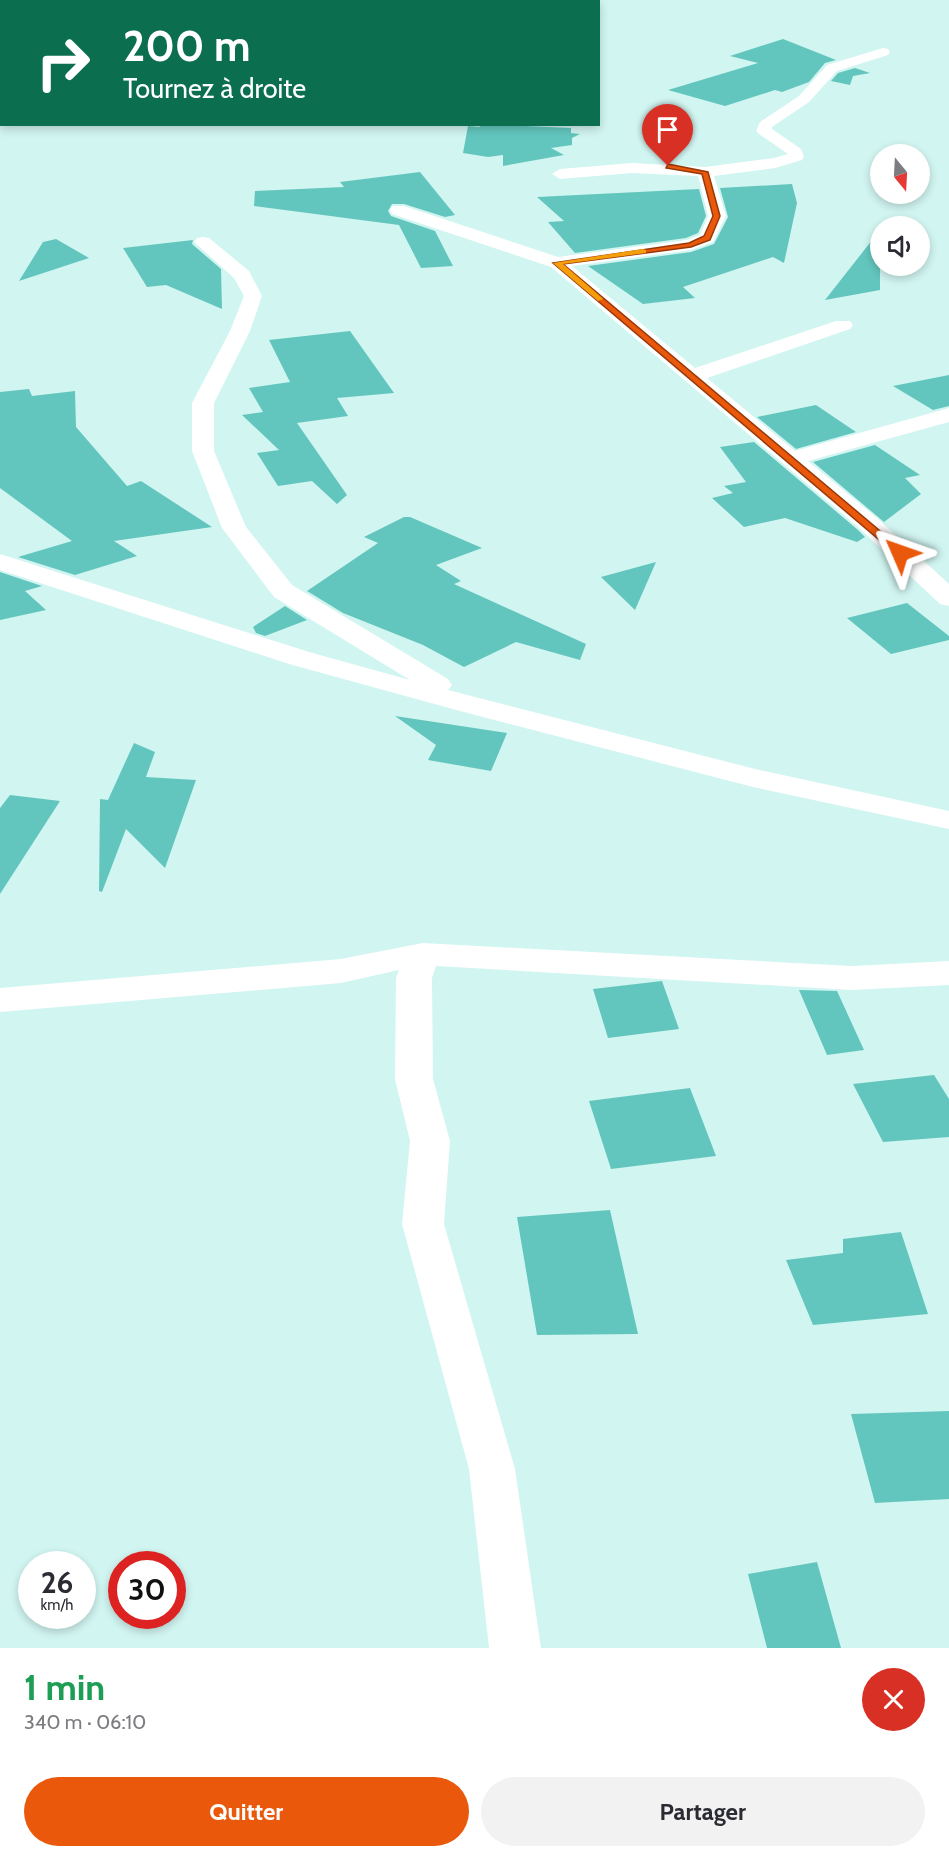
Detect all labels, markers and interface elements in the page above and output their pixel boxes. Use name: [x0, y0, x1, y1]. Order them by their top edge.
text: 200 m: [123, 20, 250, 72]
icon: right: [24, 24, 102, 102]
text: Tournez à droite: [123, 72, 306, 105]
pin: [642, 104, 693, 166]
icon: arrive: [651, 113, 684, 146]
north arrow: [870, 144, 930, 204]
map controls: [870, 144, 930, 276]
button: sound: [870, 216, 930, 276]
position arrow: [868, 521, 932, 585]
speed limit sign: 30: [108, 1551, 186, 1629]
text: 26: [41, 1564, 73, 1601]
text: km/h: [41, 1596, 73, 1614]
text: 1 min: [24, 1665, 105, 1709]
button: close: [862, 1668, 925, 1731]
text: 340 m · 06:10: [24, 1710, 146, 1734]
button: Quitter: [24, 1777, 469, 1846]
button: Partager: [481, 1777, 925, 1846]

